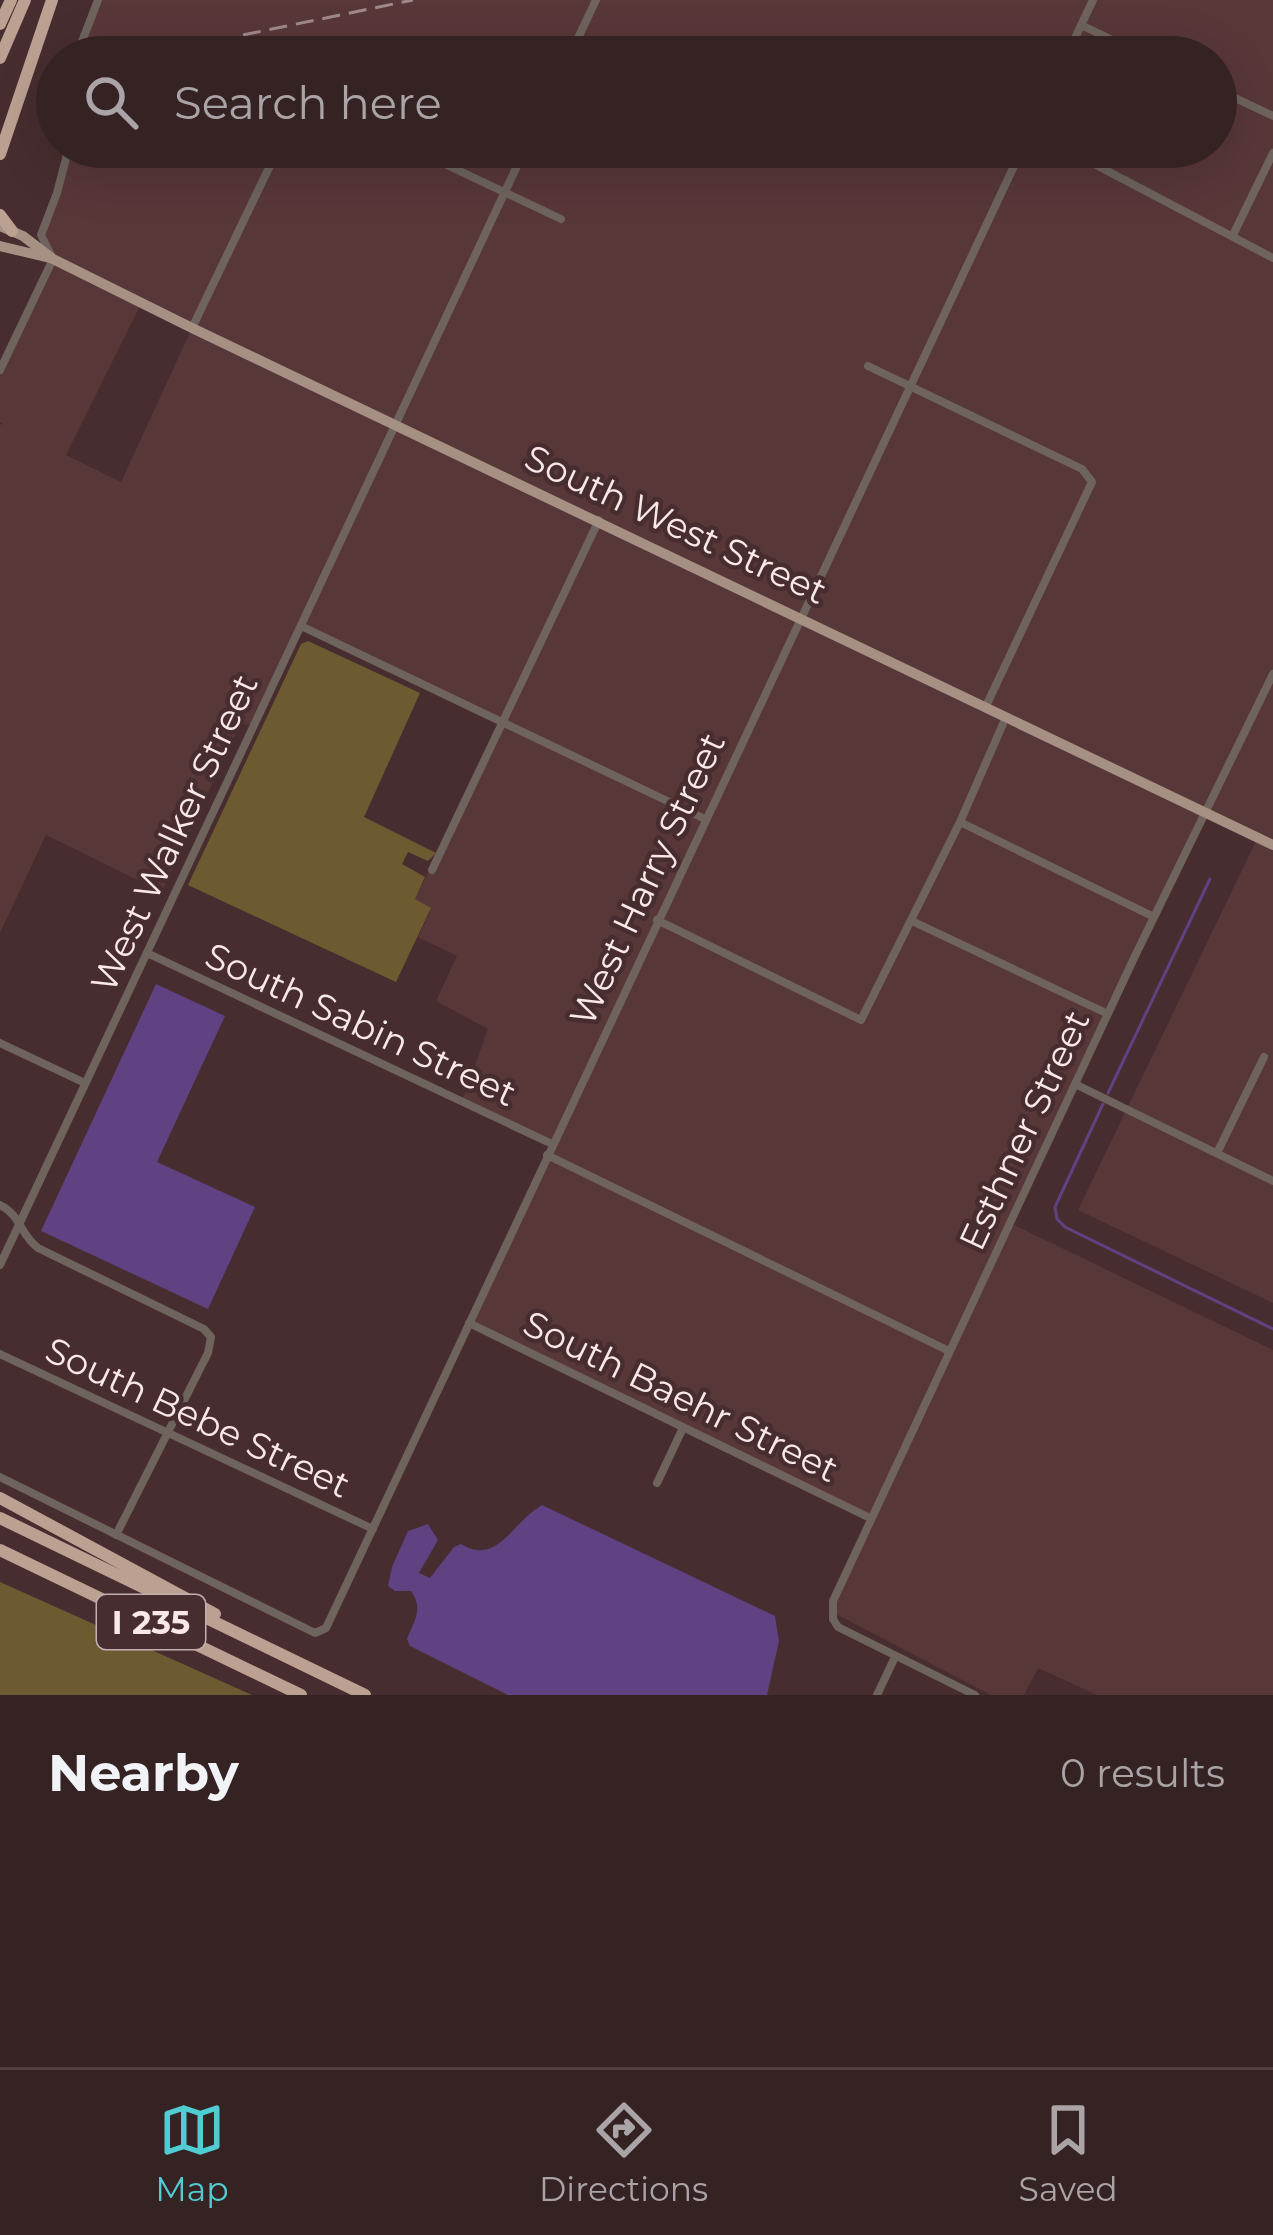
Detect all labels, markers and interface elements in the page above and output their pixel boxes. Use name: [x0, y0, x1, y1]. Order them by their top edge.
search box: [36, 36, 1237, 168]
icon: search: [78, 69, 144, 135]
text: Search here: [174, 75, 442, 130]
street label: South West Street: [518, 435, 834, 613]
street label: West Walker Street: [81, 667, 267, 999]
street label: West Harry Street: [560, 726, 734, 1032]
street label: South Sabin Street: [199, 933, 523, 1115]
street label: Esthner Street: [949, 1003, 1099, 1257]
street label: South Baehr Street: [517, 1301, 845, 1491]
street label: South Bebe Street: [39, 1327, 357, 1507]
road number: I 235: [97, 1595, 205, 1649]
text: Nearby: [48, 1742, 239, 1804]
text: 0 results: [1060, 1749, 1225, 1797]
tab: Map: [155, 2097, 229, 2209]
tab: Directions: [539, 2097, 708, 2209]
tab: Saved: [1019, 2097, 1118, 2209]

